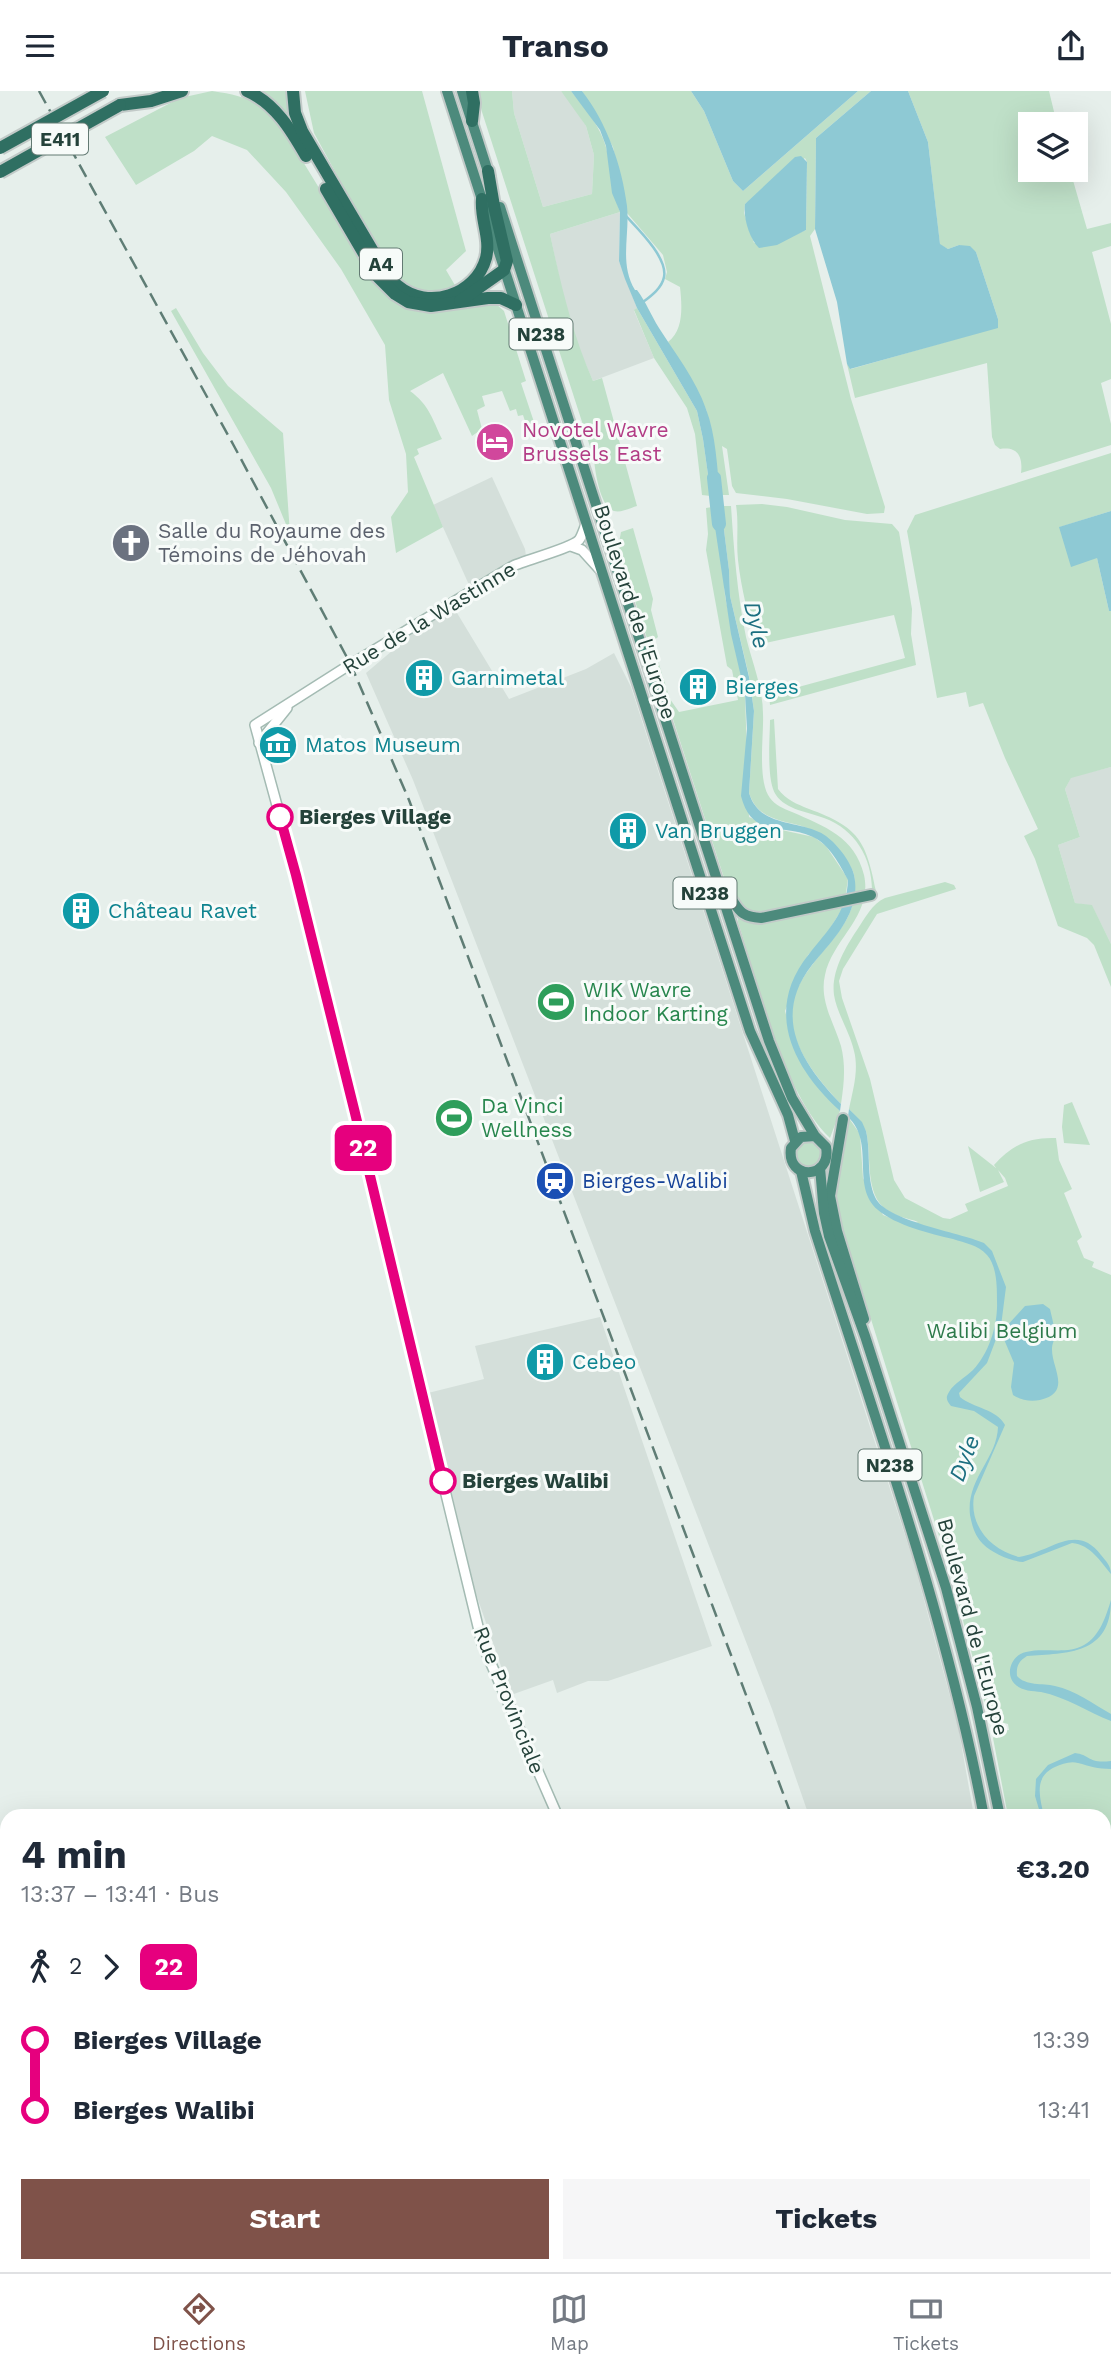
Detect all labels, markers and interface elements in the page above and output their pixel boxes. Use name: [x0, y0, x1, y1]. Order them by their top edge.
icon: menu: [21, 27, 59, 65]
text: Transo: [502, 27, 609, 65]
icon: share: [1052, 27, 1090, 65]
map controls: [1018, 112, 1088, 182]
button: layers: [1018, 112, 1088, 182]
road number: E411: [32, 123, 88, 155]
road number: A4: [360, 249, 402, 279]
road number: N238: [510, 319, 572, 349]
place label: Novotel Wavre Brussels East: [522, 417, 669, 466]
hotel icon: Novotel Wavre Brussels East: [474, 421, 516, 463]
street label: Boulevard de l'Europe: [589, 501, 682, 722]
place label: Salle du Royaume des Témoins de Jéhovah: [158, 518, 386, 567]
church icon: Salle du Royaume des Témoins de Jéhovah: [110, 522, 152, 564]
street label: Rue de la Wastinne: [338, 556, 520, 679]
water label: Dyle: [738, 599, 775, 651]
building icon: Garnimetal: [403, 657, 445, 699]
place label: Garnimetal: [451, 665, 565, 690]
building icon: Bierges: [677, 666, 719, 708]
place label: Bierges: [725, 674, 799, 699]
museum icon: Matos Museum: [257, 724, 299, 766]
place label: Matos Museum: [305, 732, 461, 757]
marker: Bierges Village: [267, 804, 293, 830]
place label: Bierges Village: [299, 804, 452, 829]
building icon: Van Bruggen: [607, 810, 649, 852]
place label: Van Bruggen: [655, 818, 782, 843]
road number: N238: [674, 877, 736, 909]
building icon: Château Ravet: [60, 890, 102, 932]
place label: Château Ravet: [108, 898, 257, 923]
place label: WIK Wavre Indoor Karting: [583, 977, 728, 1026]
sports icon: WIK Wavre Indoor Karting: [535, 981, 577, 1023]
place label: Da Vinci Wellness: [481, 1093, 573, 1142]
sports icon: Da Vinci Wellness: [433, 1097, 475, 1139]
line badge: 22: [332, 1125, 394, 1171]
text: 22: [349, 1134, 377, 1162]
station icon: Bierges-Walibi: [534, 1160, 576, 1202]
place label: Bierges-Walibi: [582, 1168, 728, 1193]
park label: Walibi Belgium: [926, 1318, 1078, 1343]
building icon: Cebeo: [524, 1341, 566, 1383]
place label: Cebeo: [572, 1349, 636, 1374]
water label: Dyle: [943, 1431, 986, 1485]
road number: N238: [858, 1449, 922, 1481]
marker: Bierges Walibi: [430, 1468, 456, 1494]
place label: Bierges Walibi: [462, 1468, 609, 1493]
street label: Boulevard de l'Europe: [932, 1515, 1015, 1738]
street label: Rue Provinciale: [468, 1622, 550, 1777]
text: 4 min: [21, 1833, 127, 1877]
text: €3.20: [1017, 1854, 1090, 1884]
text: 13:37 – 13:41 · Bus: [21, 1881, 219, 1908]
icon: walk: [21, 1948, 59, 1986]
icon: forward: [92, 1948, 130, 1986]
text: 2: [69, 1953, 82, 1980]
text: 22: [154, 1953, 183, 1981]
text: Bierges Village: [73, 2025, 262, 2055]
text: 13:39: [1033, 2027, 1090, 2054]
text: Bierges Walibi: [73, 2095, 255, 2125]
text: 13:41: [1038, 2097, 1090, 2124]
button: Start: [21, 2179, 549, 2259]
button: Tickets: [563, 2179, 1090, 2259]
tab: Directions: [152, 2290, 246, 2355]
tab: Map: [550, 2290, 589, 2355]
tab: Tickets: [893, 2290, 959, 2355]

